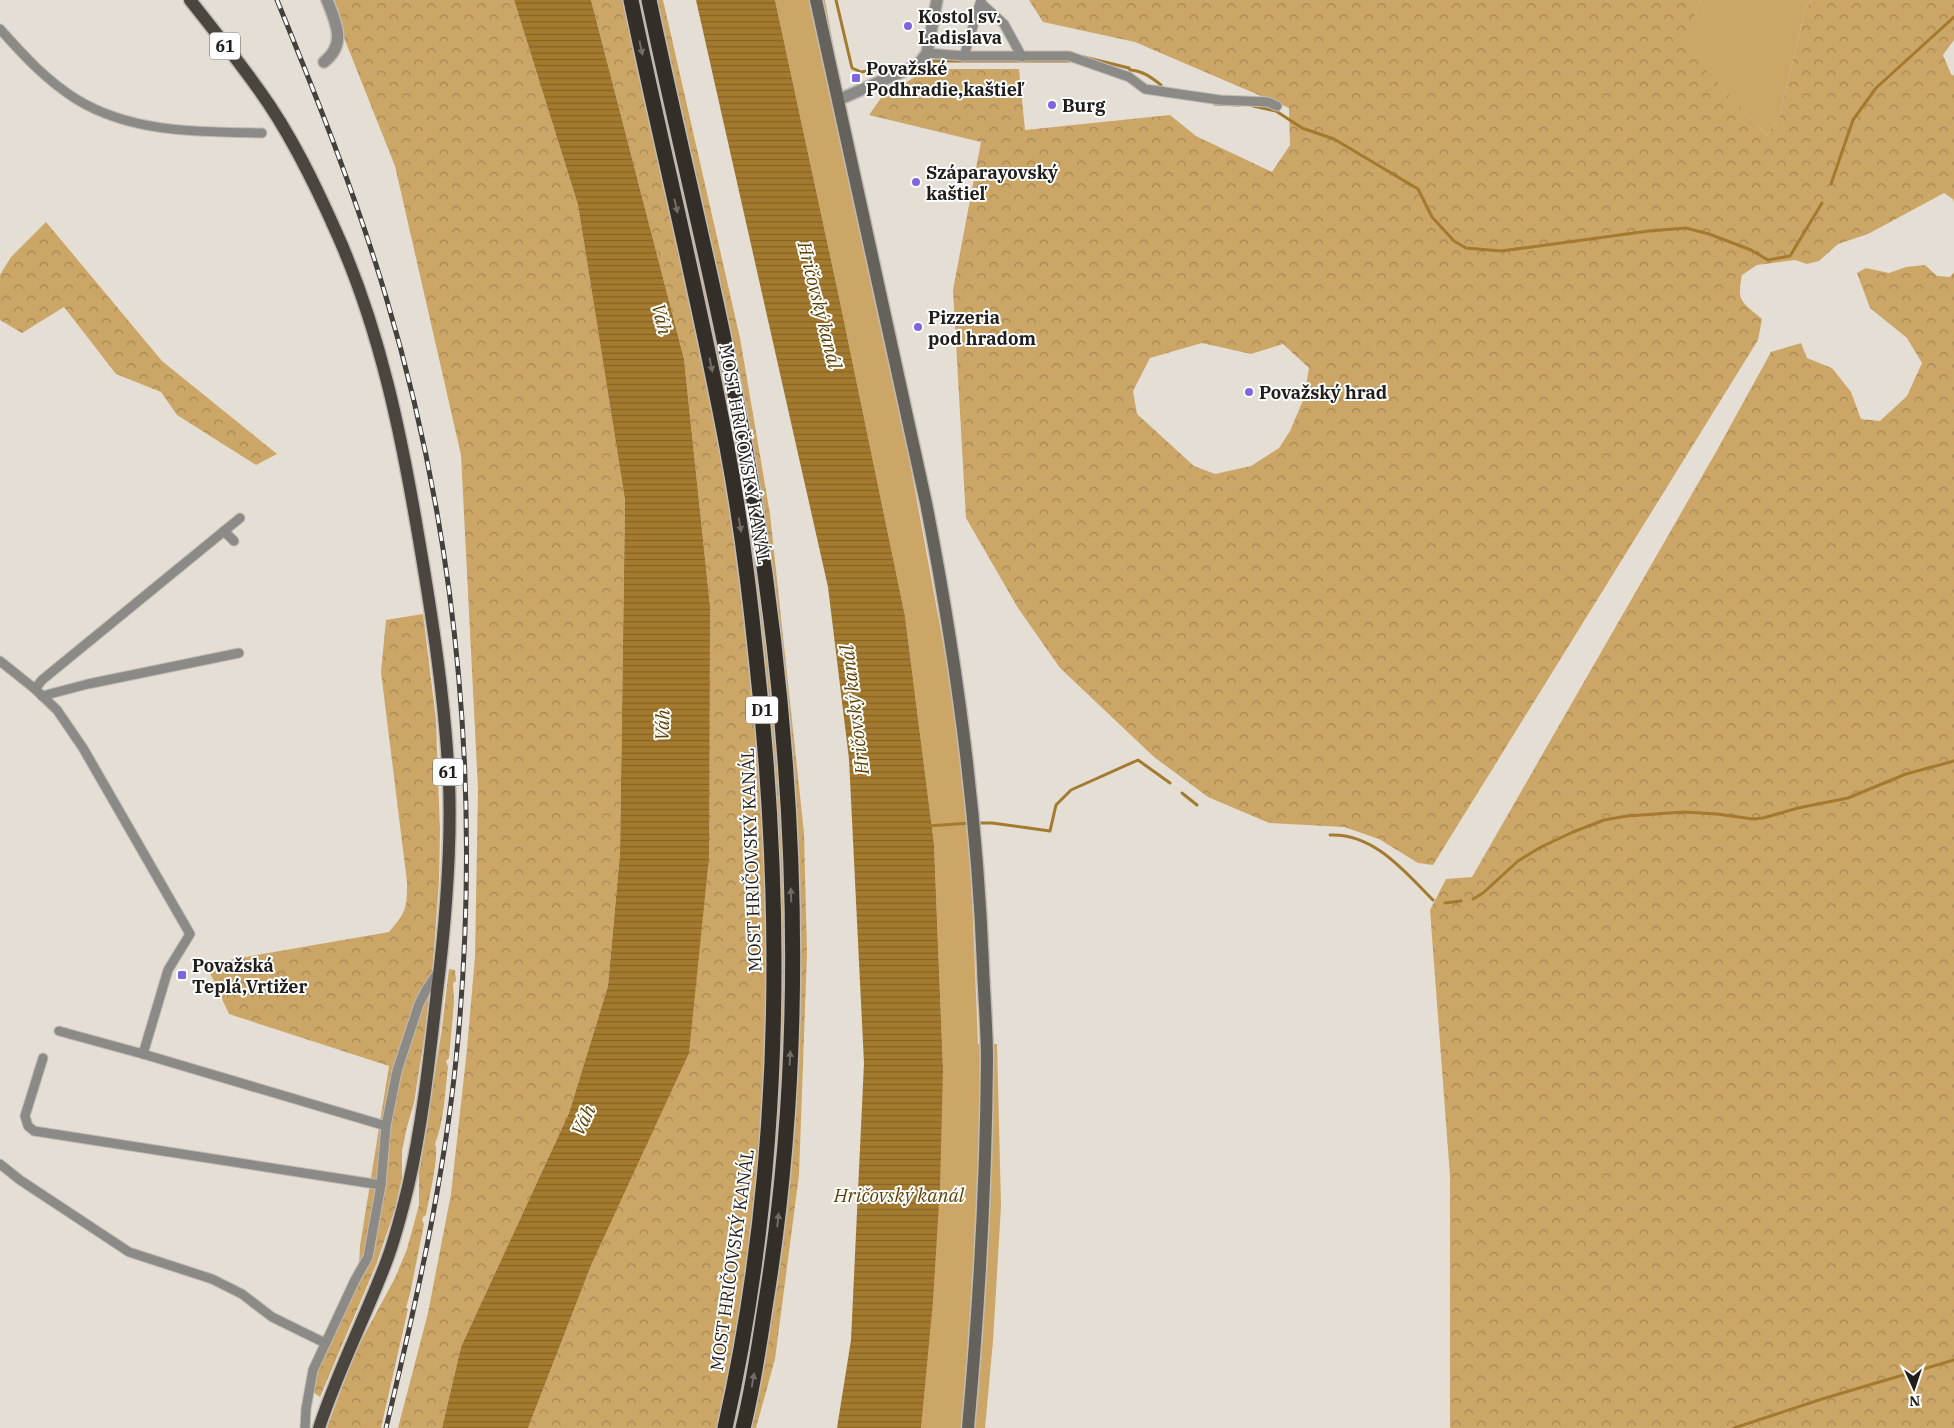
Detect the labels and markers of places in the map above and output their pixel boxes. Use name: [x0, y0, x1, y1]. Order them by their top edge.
place label: Kostol sv. Ladislava: [918, 5, 1002, 49]
marker: Kostol sv. Ladislava: [902, 20, 914, 32]
place label: Považské Podhradie,kaštieľ: [866, 57, 1025, 101]
marker: Považské Podhradie,kaštieľ: [850, 72, 862, 84]
place label: Burg: [1062, 94, 1106, 117]
marker: Burg: [1046, 99, 1058, 111]
place label: Száparayovský kaštieľ: [926, 161, 1059, 205]
marker: Száparayovský kaštieľ: [910, 176, 922, 188]
place label: Pizzeria pod hradom: [928, 306, 1036, 350]
marker: Pizzeria pod hradom: [912, 321, 924, 333]
place label: Považský hrad: [1259, 381, 1387, 404]
marker: Považský hrad: [1243, 386, 1255, 398]
place label: Považská Teplá,Vrtižer: [192, 954, 307, 998]
marker: Považská Teplá,Vrtižer: [176, 969, 188, 981]

